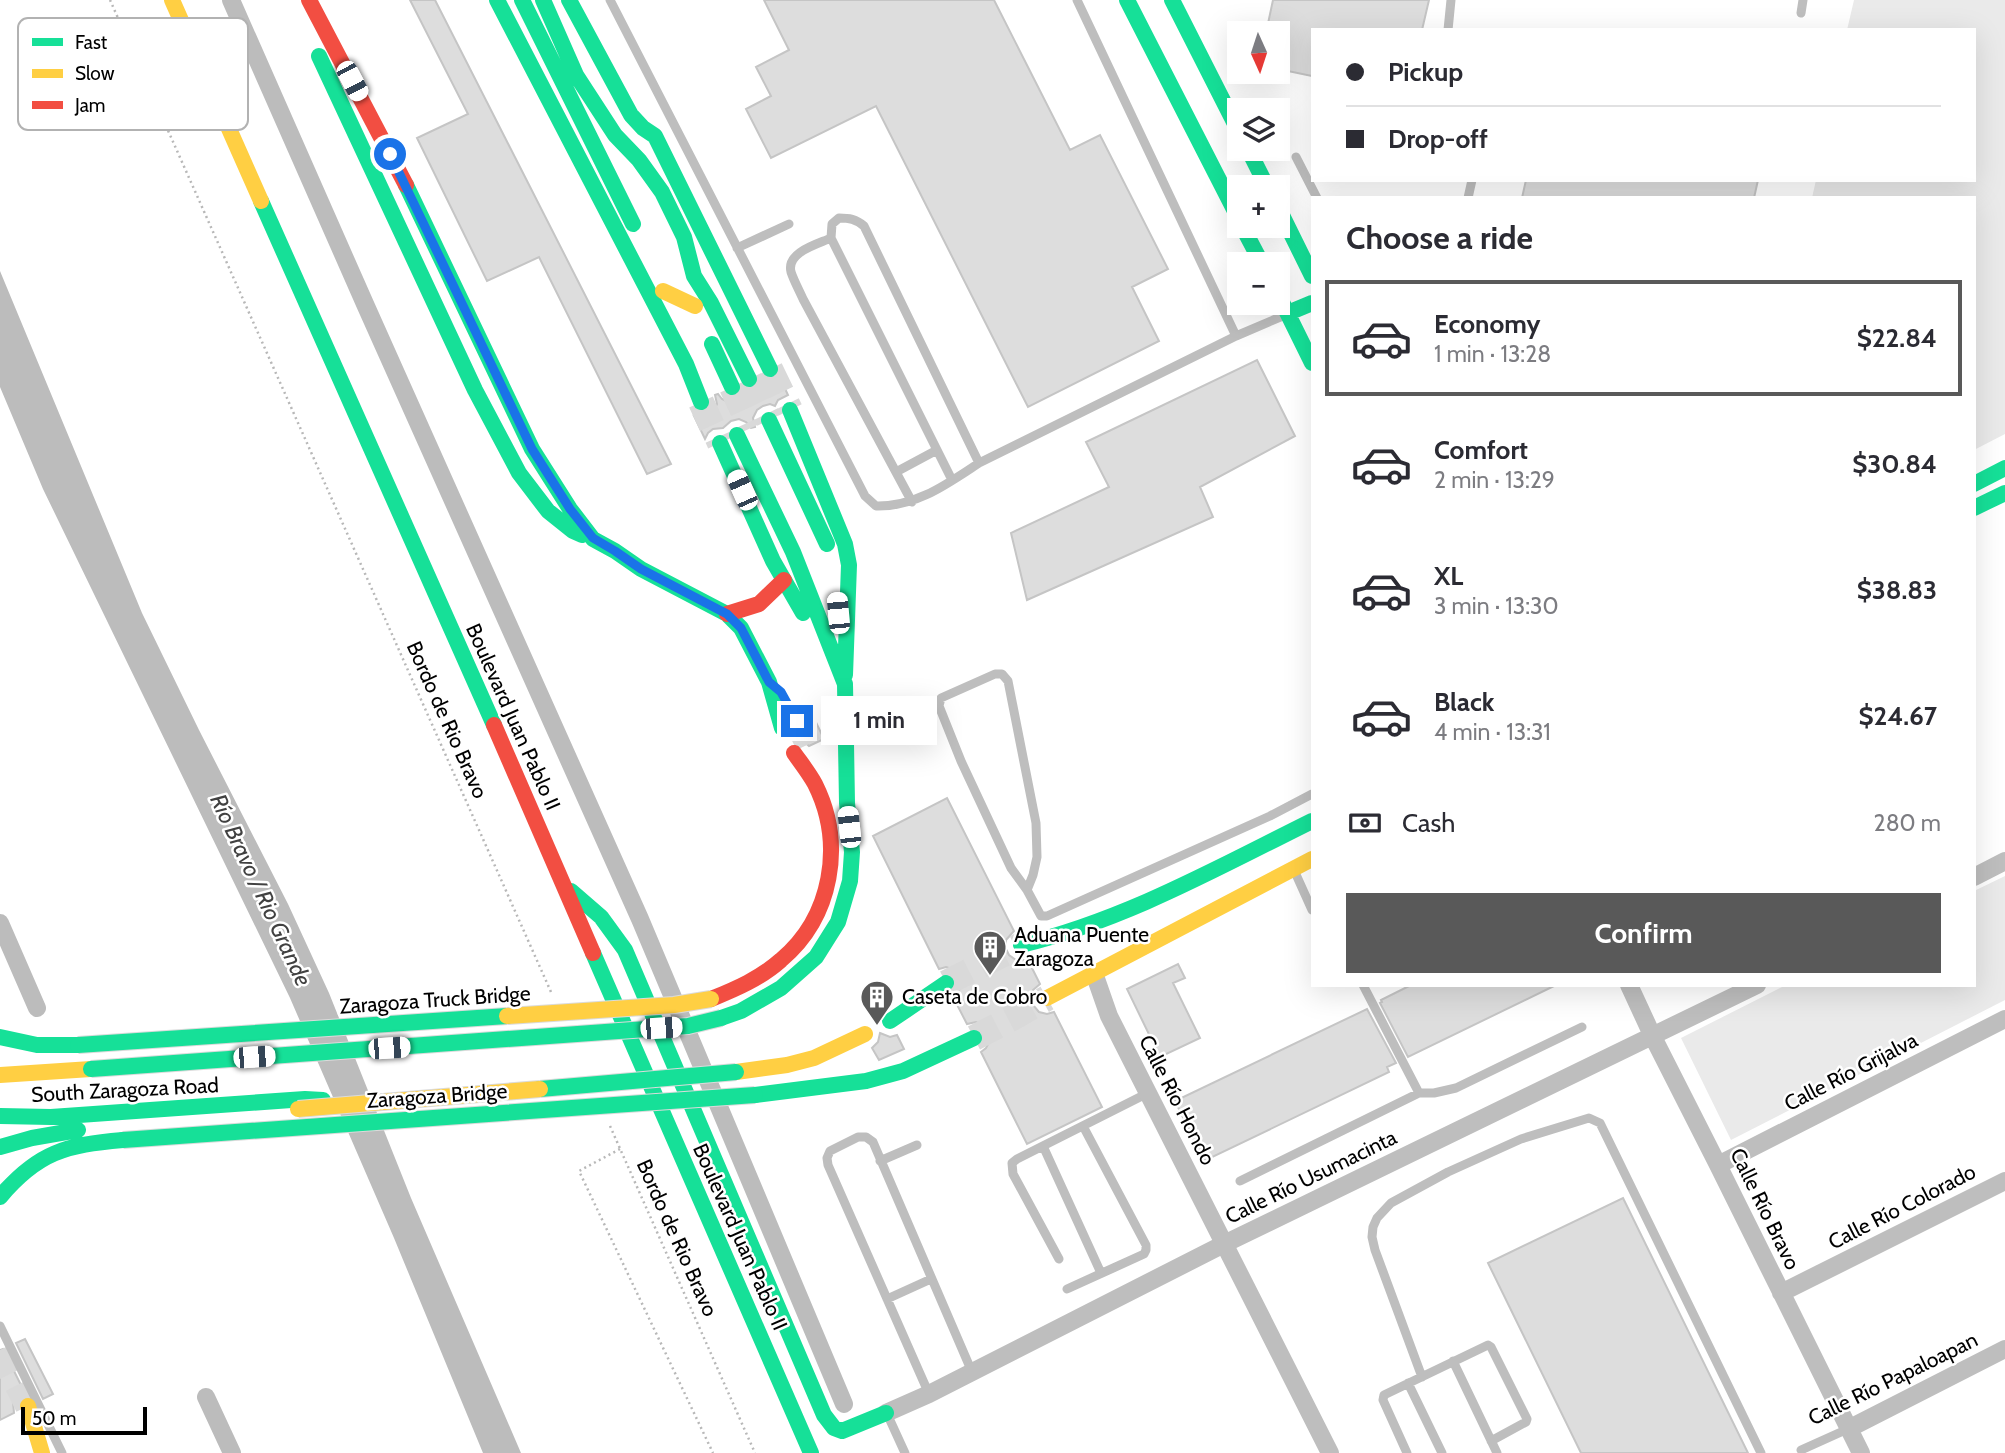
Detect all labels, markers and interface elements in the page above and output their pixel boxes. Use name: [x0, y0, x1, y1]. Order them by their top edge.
legend: [18, 18, 248, 130]
north arrow: [1227, 21, 1290, 84]
map controls: [1227, 21, 1290, 315]
text: Fast: [75, 31, 108, 54]
text: Pickup: [1388, 56, 1463, 88]
car: [333, 58, 372, 104]
text: Slow: [75, 62, 115, 85]
text: Jam: [74, 94, 105, 117]
button: layers: [1227, 98, 1290, 161]
text: Drop-off: [1388, 123, 1488, 155]
route start: [374, 138, 406, 170]
button: +: [1227, 175, 1290, 238]
text: Choose a ride: [1346, 218, 1533, 257]
button: −: [1227, 252, 1290, 315]
icon: car: [1350, 307, 1413, 370]
text: Economy: [1434, 308, 1540, 340]
text: $22.84: [1857, 322, 1937, 354]
text: 1 min · 13:28: [1434, 340, 1551, 368]
icon: car: [1350, 433, 1413, 496]
text: Comfort: [1434, 434, 1528, 466]
text: $30.84: [1852, 448, 1937, 480]
text: 2 min · 13:29: [1434, 466, 1555, 494]
car: [724, 467, 761, 513]
icon: car: [1350, 559, 1413, 622]
text: XL: [1434, 560, 1463, 592]
text: $38.83: [1857, 574, 1937, 606]
car: [826, 591, 851, 635]
text: 3 min · 13:30: [1434, 592, 1559, 620]
street label: Boulevard Juan Pablo II: [461, 620, 566, 814]
street label: Bordo de Rio Bravo: [402, 637, 493, 802]
icon: car: [1350, 685, 1413, 748]
text: Black: [1434, 686, 1494, 718]
callout: 1 min: [822, 696, 937, 746]
text: $24.67: [1858, 700, 1937, 732]
route end: [781, 705, 813, 737]
text: 1 min: [853, 706, 905, 734]
text: 4 min · 13:31: [1434, 718, 1551, 746]
water label: Río Bravo / Rio Grande: [204, 790, 318, 990]
icon: cash: [1346, 804, 1384, 842]
car: [837, 805, 862, 849]
text: Cash: [1402, 807, 1455, 839]
text: 280 m: [1874, 809, 1941, 837]
button: Confirm: [1346, 893, 1941, 973]
place label: Aduana Puente Zaragoza: [1014, 922, 1149, 971]
building icon: Aduana Puente Zaragoza: [971, 928, 1009, 977]
building icon: Caseta de Cobro: [858, 978, 896, 1027]
street label: Zaragoza Truck Bridge: [339, 980, 532, 1019]
place label: Caseta de Cobro: [902, 984, 1047, 1009]
car: [640, 1016, 683, 1040]
street label: Calle Río Grijalva: [1780, 1027, 1922, 1117]
street label: Calle Río Hondo: [1134, 1031, 1221, 1169]
car: [368, 1036, 411, 1060]
car: [233, 1045, 276, 1069]
street label: South Zaragoza Road: [30, 1072, 220, 1107]
street label: Zaragoza Bridge: [366, 1078, 508, 1113]
street label: Calle Río Usumacinta: [1221, 1124, 1400, 1229]
street label: Boulevard Juan Pablo II: [688, 1140, 793, 1334]
street label: Calle Río Bravo: [1725, 1144, 1806, 1274]
street label: Bordo de Rio Bravo: [632, 1155, 723, 1320]
street label: Calle Río Colorado: [1824, 1159, 1980, 1254]
street label: Calle Río Papaloapan: [1804, 1327, 1981, 1430]
scale bar: [21, 1404, 147, 1436]
text: 50 m: [32, 1407, 76, 1430]

